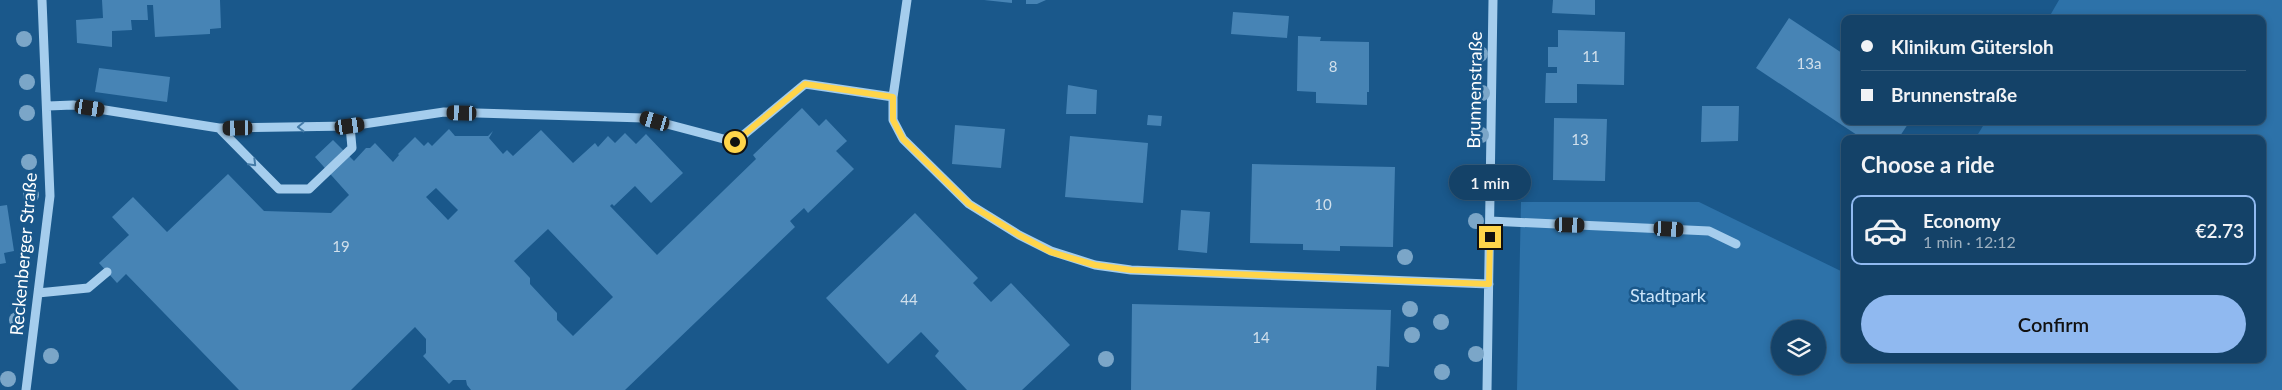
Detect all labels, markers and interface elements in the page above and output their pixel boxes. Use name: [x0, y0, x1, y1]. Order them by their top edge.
street label: Brunnenstraße: [1462, 31, 1486, 149]
text: Klinikum Gütersloh: [1891, 35, 2054, 58]
house number: 11: [1582, 47, 1600, 65]
house number: 13a: [1797, 54, 1821, 72]
house number: 8: [1329, 57, 1337, 75]
text: Brunnenstraße: [1891, 83, 2017, 106]
car: [74, 98, 105, 118]
car: [446, 105, 477, 121]
car: [638, 110, 671, 132]
car: [334, 116, 365, 136]
car: [222, 120, 253, 136]
one-way arrow: [297, 122, 304, 132]
house number: 13: [1571, 130, 1589, 148]
route start: [724, 131, 746, 153]
text: Choose a ride: [1861, 151, 1995, 178]
one-way arrow: [248, 157, 257, 166]
callout: 1 min: [1449, 164, 1531, 200]
street label: Reckenberger Straße: [5, 172, 41, 336]
text: 1 min: [1470, 173, 1510, 192]
house number: 10: [1314, 195, 1332, 213]
icon: car: [1863, 208, 1908, 253]
text: Economy: [1923, 209, 2001, 232]
car: [1554, 217, 1585, 233]
text: €2.73: [2195, 219, 2244, 242]
car: [1653, 221, 1684, 237]
route end: [1479, 226, 1501, 248]
text: 1 min · 12:12: [1923, 232, 2016, 251]
house number: 19: [332, 237, 350, 255]
park label: Stadtpark: [1630, 284, 1707, 306]
house number: 44: [900, 290, 918, 308]
button: Confirm: [1861, 295, 2246, 353]
map controls: [1771, 320, 1826, 375]
button: layers: [1771, 320, 1826, 375]
house number: 14: [1252, 328, 1270, 346]

